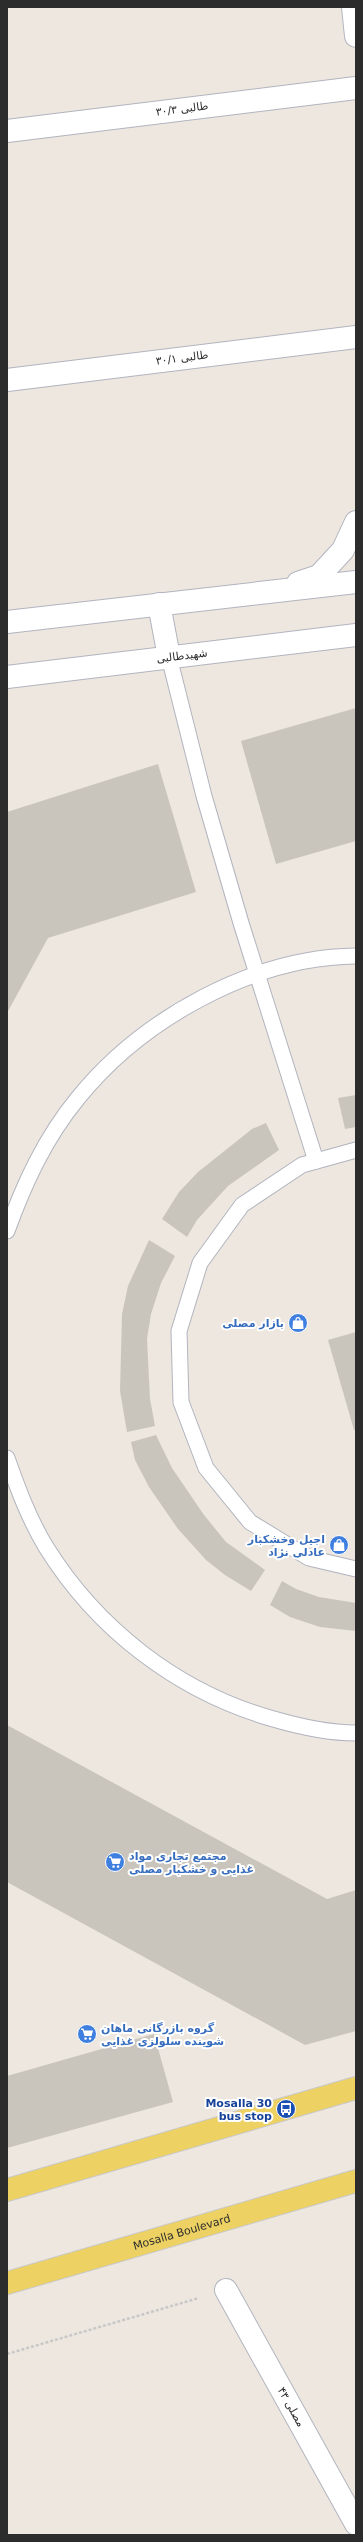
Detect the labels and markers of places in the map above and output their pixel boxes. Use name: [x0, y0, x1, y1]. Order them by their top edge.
shop icon: بازار مصلى: [287, 1312, 309, 1334]
place label: بازار مصلى: [222, 1317, 284, 1330]
place label: اجیل وخشکبار عادلی نژاد: [247, 1533, 325, 1559]
shop icon: اجیل وخشکبار عادلی نژاد: [328, 1534, 350, 1556]
place label: مجتمع تجاری مواد غذایی و خشکبار مصلی: [129, 1850, 254, 1876]
supermarket icon: مجتمع تجاری مواد غذایی و خشکبار مصلی: [104, 1851, 126, 1873]
place label: گروه بازرگانی ماهان شوینده سلولزی غذایی: [101, 2022, 224, 2048]
supermarket icon: گروه بازرگانی ماهان شوینده سلولزی غذایی: [76, 2023, 98, 2045]
place label: Mosalla 30 bus stop: [205, 2097, 272, 2123]
bus stop icon: Mosalla 30 bus stop: [275, 2098, 297, 2120]

